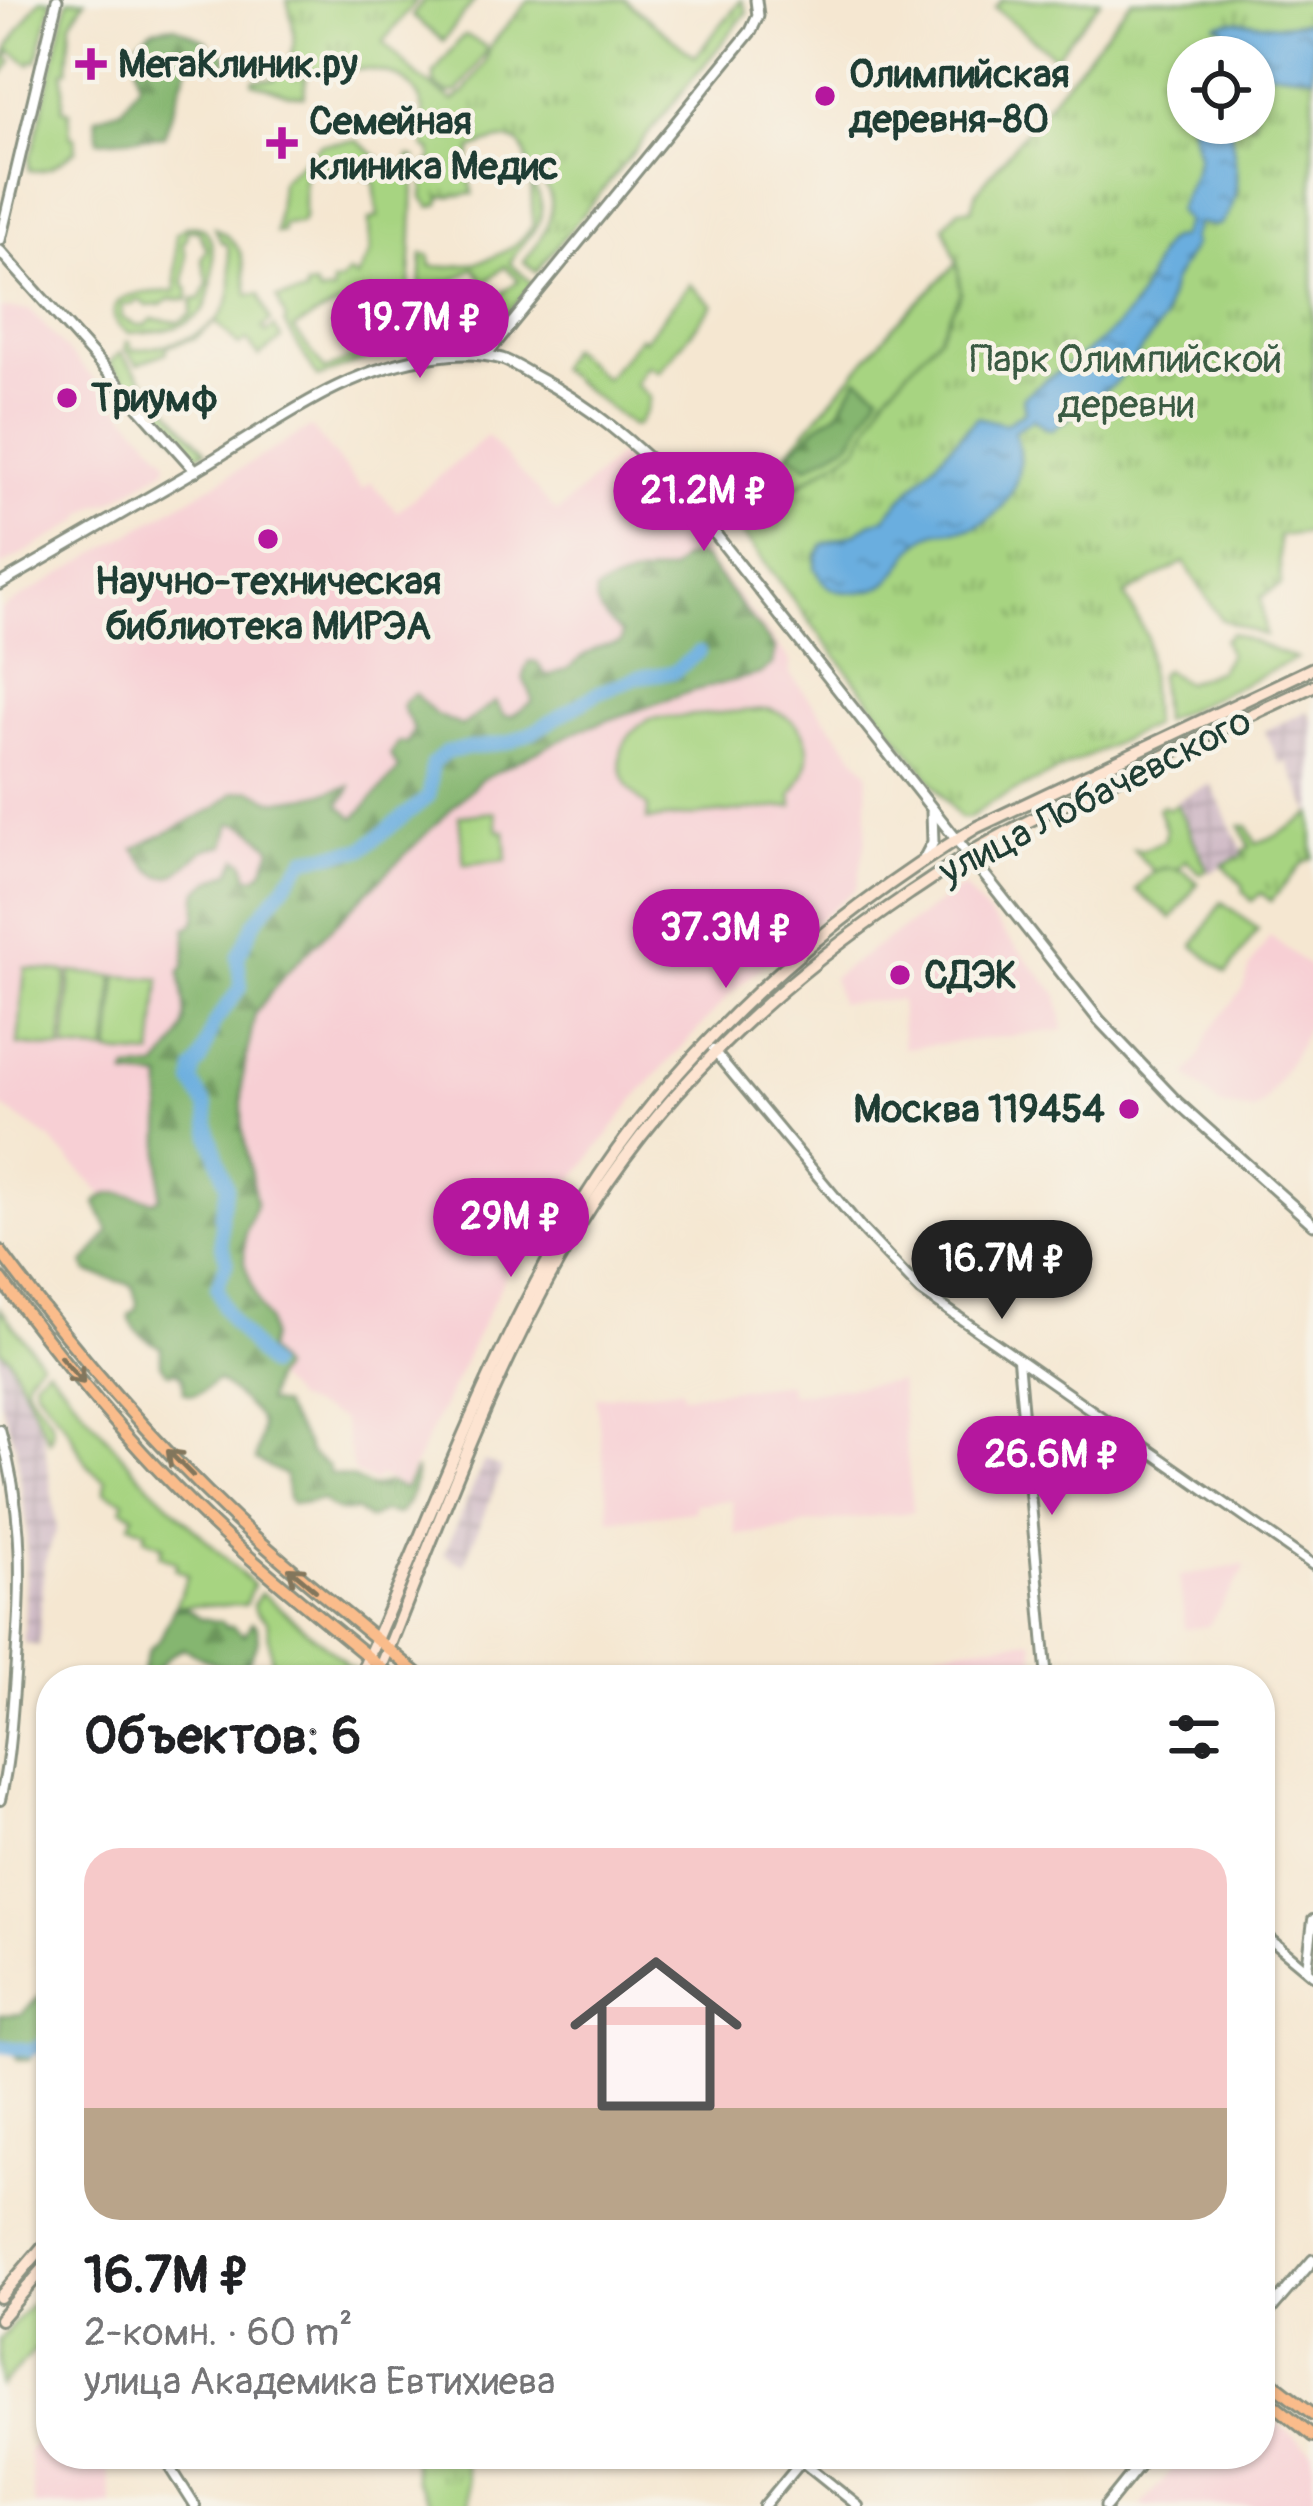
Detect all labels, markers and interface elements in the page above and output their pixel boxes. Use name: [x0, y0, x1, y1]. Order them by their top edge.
map controls: [1167, 36, 1275, 144]
button: locate: [1167, 36, 1275, 144]
place label: МегаКлиник.ру: [118, 40, 358, 89]
marker: МегаКлиник.ру: [75, 48, 107, 80]
place label: Олимпийская деревня-80: [848, 50, 1070, 144]
marker: Олимпийская деревня-80: [812, 83, 838, 109]
place label: Семейная клиника Медис: [309, 97, 559, 191]
marker: Семейная клиника Медис: [266, 127, 298, 159]
pin: 19.7M ₽: [309, 279, 531, 381]
text: 19.7M ₽: [358, 293, 482, 342]
park label: Парк Олимпийской деревни: [970, 335, 1282, 429]
place label: Триумф: [91, 374, 218, 423]
marker: Триумф: [54, 385, 80, 411]
pin: 21.2M ₽: [593, 452, 815, 554]
text: 21.2M ₽: [640, 466, 768, 515]
marker: Научно-техническая библиотека МИРЭА: [255, 526, 281, 552]
place label: Научно-техническая библиотека МИРЭА: [95, 557, 441, 651]
street label: улица Лобачевского: [930, 696, 1259, 896]
pin: 37.3M ₽: [615, 889, 837, 991]
text: 37.3M ₽: [660, 903, 792, 952]
place label: СДЭК: [924, 951, 1017, 1000]
marker: СДЭК: [887, 962, 913, 988]
place label: Москва 119454: [853, 1085, 1105, 1134]
marker: Москва 119454: [1116, 1096, 1142, 1122]
pin: 29M ₽: [427, 1178, 595, 1280]
text: 29M ₽: [460, 1192, 562, 1241]
pin: 16.7M ₽: [891, 1220, 1113, 1322]
text: 16.7M ₽: [938, 1234, 1066, 1283]
one-way arrow: [58, 1354, 86, 1385]
pin: 26.6M ₽: [941, 1416, 1163, 1518]
text: 26.6M ₽: [984, 1430, 1120, 1479]
one-way arrow: [166, 1450, 195, 1478]
one-way arrow: [287, 1565, 318, 1593]
icon: filters: [1161, 1704, 1227, 1770]
text: Объектов: 6: [84, 1705, 361, 1769]
icon: home: [548, 1926, 764, 2142]
text: 16.7M ₽: [84, 2244, 250, 2308]
text: 2-комн. · 60 m²: [84, 2308, 352, 2357]
text: улица Академика Евтихиева: [84, 2357, 555, 2406]

